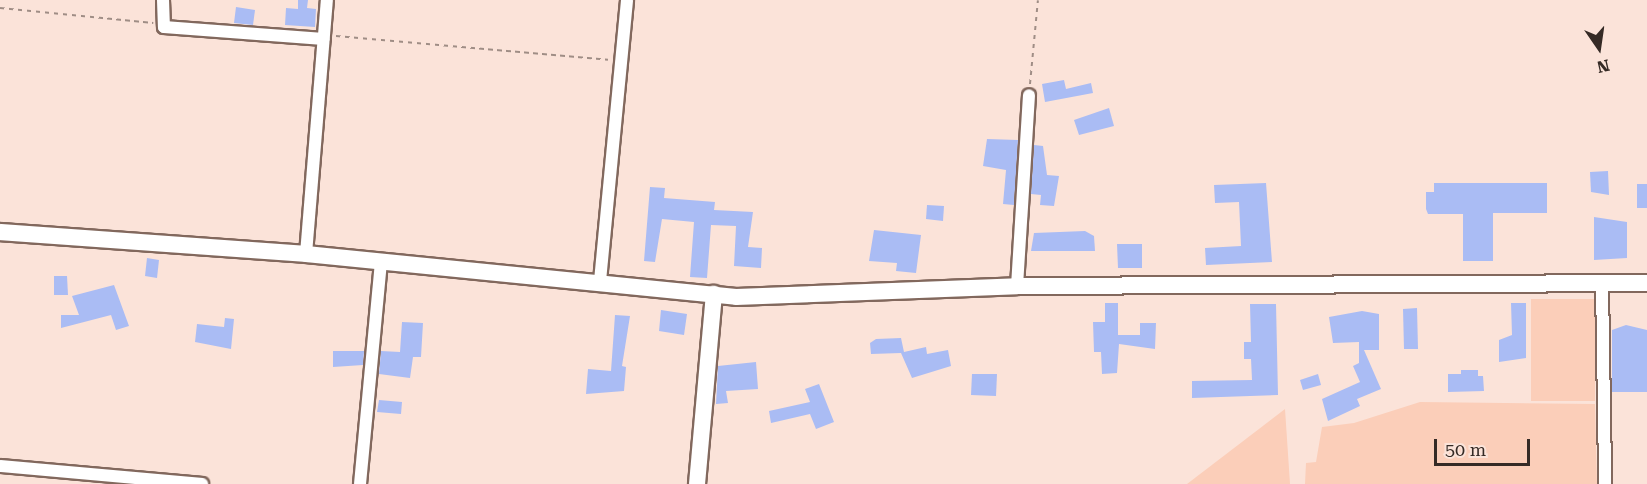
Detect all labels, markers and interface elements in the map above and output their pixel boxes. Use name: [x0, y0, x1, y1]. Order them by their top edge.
north arrow: [1569, 18, 1629, 78]
text: N: [1595, 55, 1611, 77]
scale bar: [1437, 427, 1533, 465]
text: 50 m: [1445, 439, 1486, 460]

